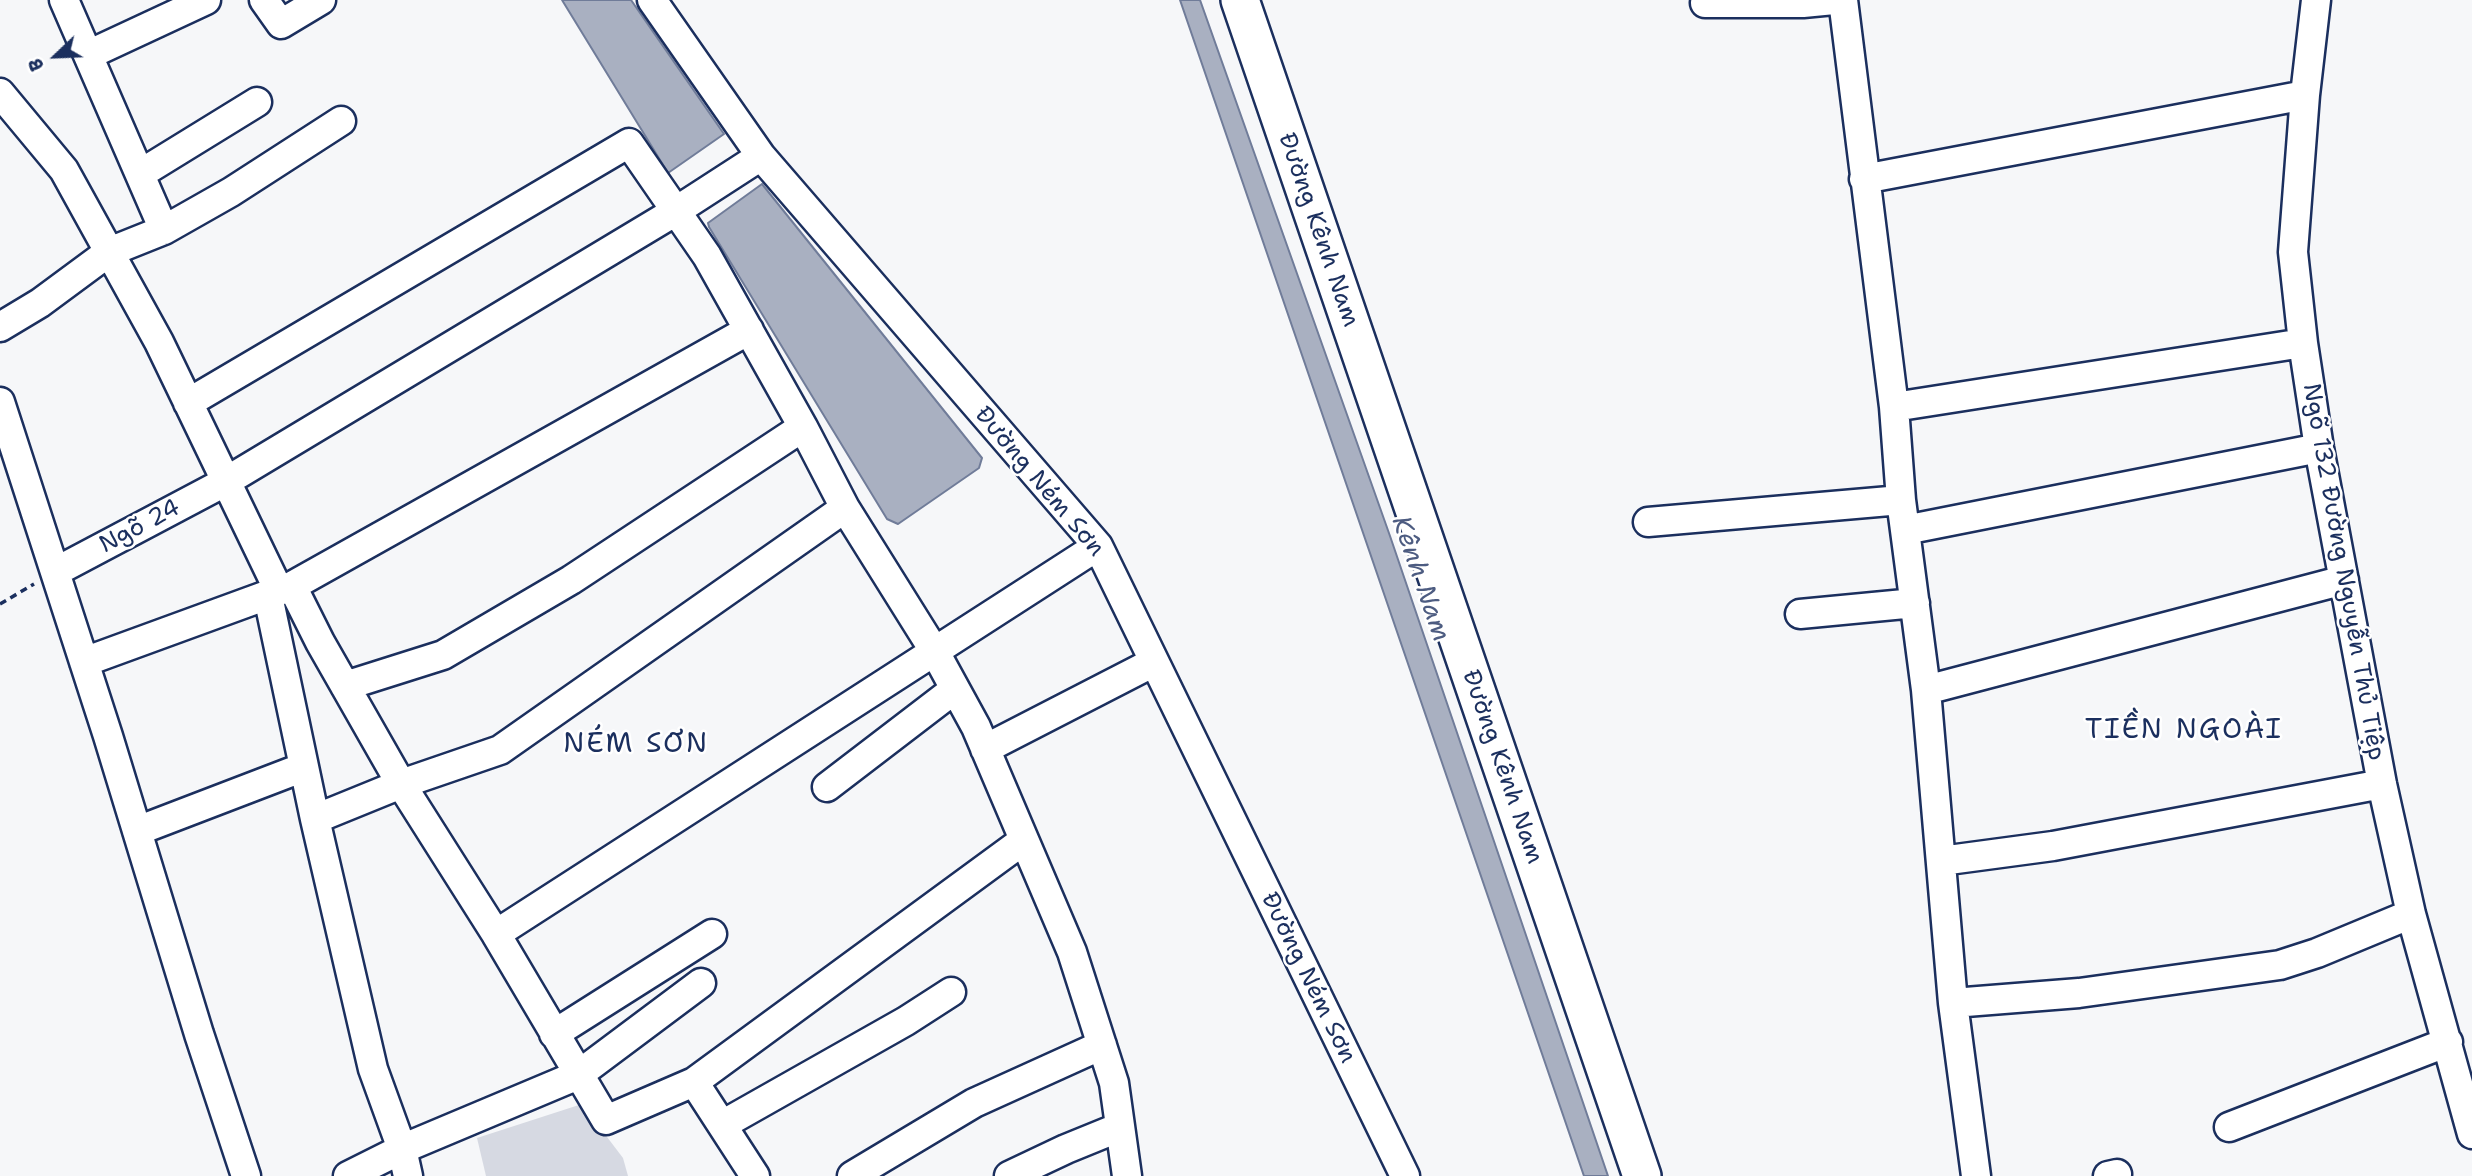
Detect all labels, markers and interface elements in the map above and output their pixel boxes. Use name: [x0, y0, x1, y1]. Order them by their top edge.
north arrow: [21, 21, 91, 91]
text: B: [22, 54, 50, 75]
street label: Đường Kênh Nam: [1271, 129, 1365, 331]
street label: Ngõ 132 Đường Nguyễn Thủ Tiệp: [2296, 381, 2390, 763]
street label: Đường Ném Sơn: [968, 401, 1110, 563]
street label: Ngõ 24: [95, 494, 185, 560]
water label: Kênh Nam: [1384, 512, 1456, 646]
street label: Đường Kênh Nam: [1455, 666, 1549, 868]
district label: TIỀN NGOÀI: [2086, 714, 2282, 748]
district label: NÉM SƠN: [564, 728, 708, 762]
street label: Đường Ném Sơn: [1254, 888, 1362, 1068]

